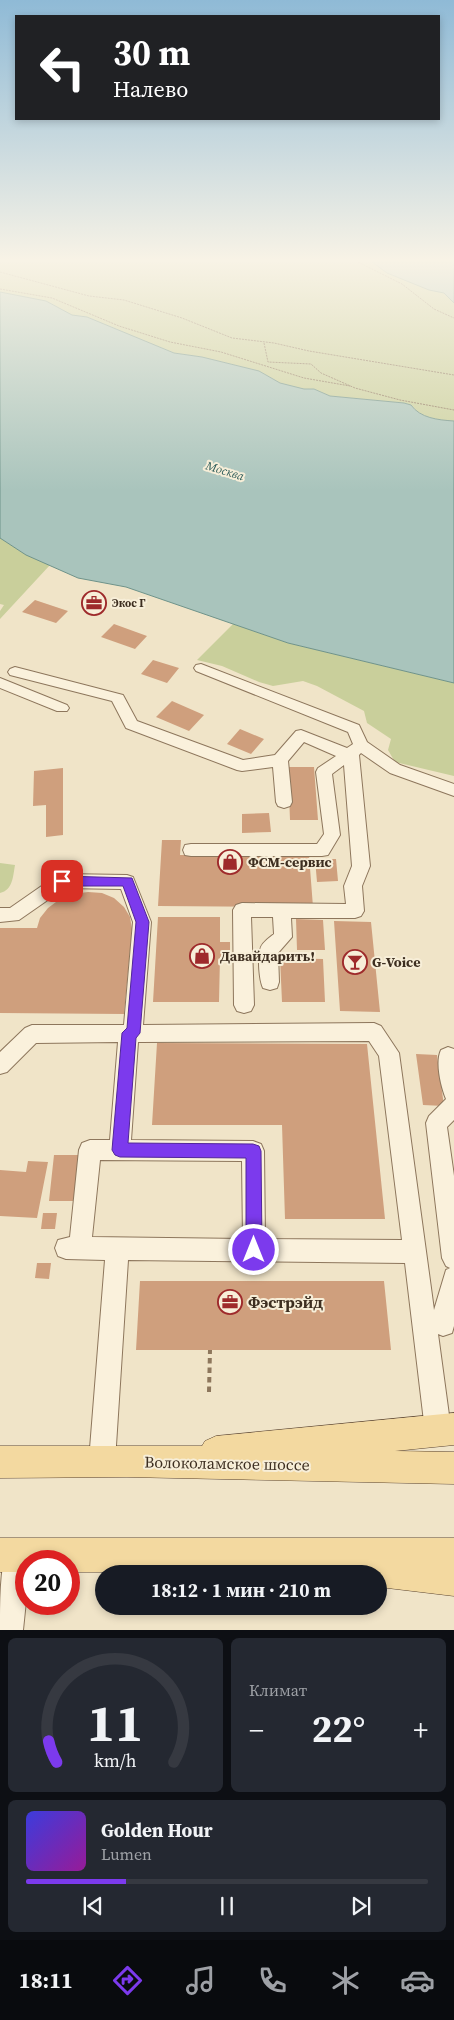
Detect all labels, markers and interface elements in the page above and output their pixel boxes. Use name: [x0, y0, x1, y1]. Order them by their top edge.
text: 30 m: [113, 29, 190, 77]
icon: left: [30, 35, 95, 100]
text: Налево: [113, 74, 188, 104]
water label: Москва: [203, 457, 247, 485]
office icon: Экос Г: [81, 590, 107, 616]
place label: Экос Г: [112, 596, 146, 611]
shop icon: ФСМ-сервис: [217, 849, 243, 875]
place label: ФСМ-сервис: [248, 852, 332, 872]
pin: [41, 860, 83, 902]
icon: arrive: [48, 867, 76, 895]
shop icon: Давайдарить!: [189, 943, 215, 969]
place label: Давайдарить!: [220, 946, 315, 966]
bar icon: G-Voice: [342, 949, 368, 975]
place label: G-Voice: [372, 952, 420, 972]
position arrow: [227, 1223, 279, 1275]
office icon: Фэстрэйд: [217, 1289, 243, 1315]
place label: Фэстрэйд: [248, 1291, 323, 1313]
street label: Волоколамское шоссе: [144, 1451, 310, 1475]
speed limit sign: 20: [15, 1550, 80, 1615]
text: 18:12 · 1 мин · 210 m: [151, 1577, 331, 1603]
text: Климат: [249, 1679, 307, 1701]
text: 11: [87, 1687, 144, 1758]
text: 22°: [312, 1703, 365, 1755]
text: −: [249, 1711, 264, 1749]
text: +: [413, 1711, 428, 1749]
text: km/h: [94, 1748, 137, 1773]
text: Golden Hour: [101, 1817, 213, 1843]
text: Lumen: [101, 1843, 152, 1865]
icon: previous: [79, 1892, 107, 1920]
icon: pause: [213, 1892, 241, 1920]
icon: next: [347, 1892, 375, 1920]
icon: directions: [110, 1963, 145, 1998]
icon: music: [183, 1963, 218, 1998]
icon: phone: [255, 1963, 290, 1998]
icon: climate: [328, 1963, 363, 1998]
icon: car: [400, 1963, 435, 1998]
text: 18:11: [19, 1965, 73, 1995]

